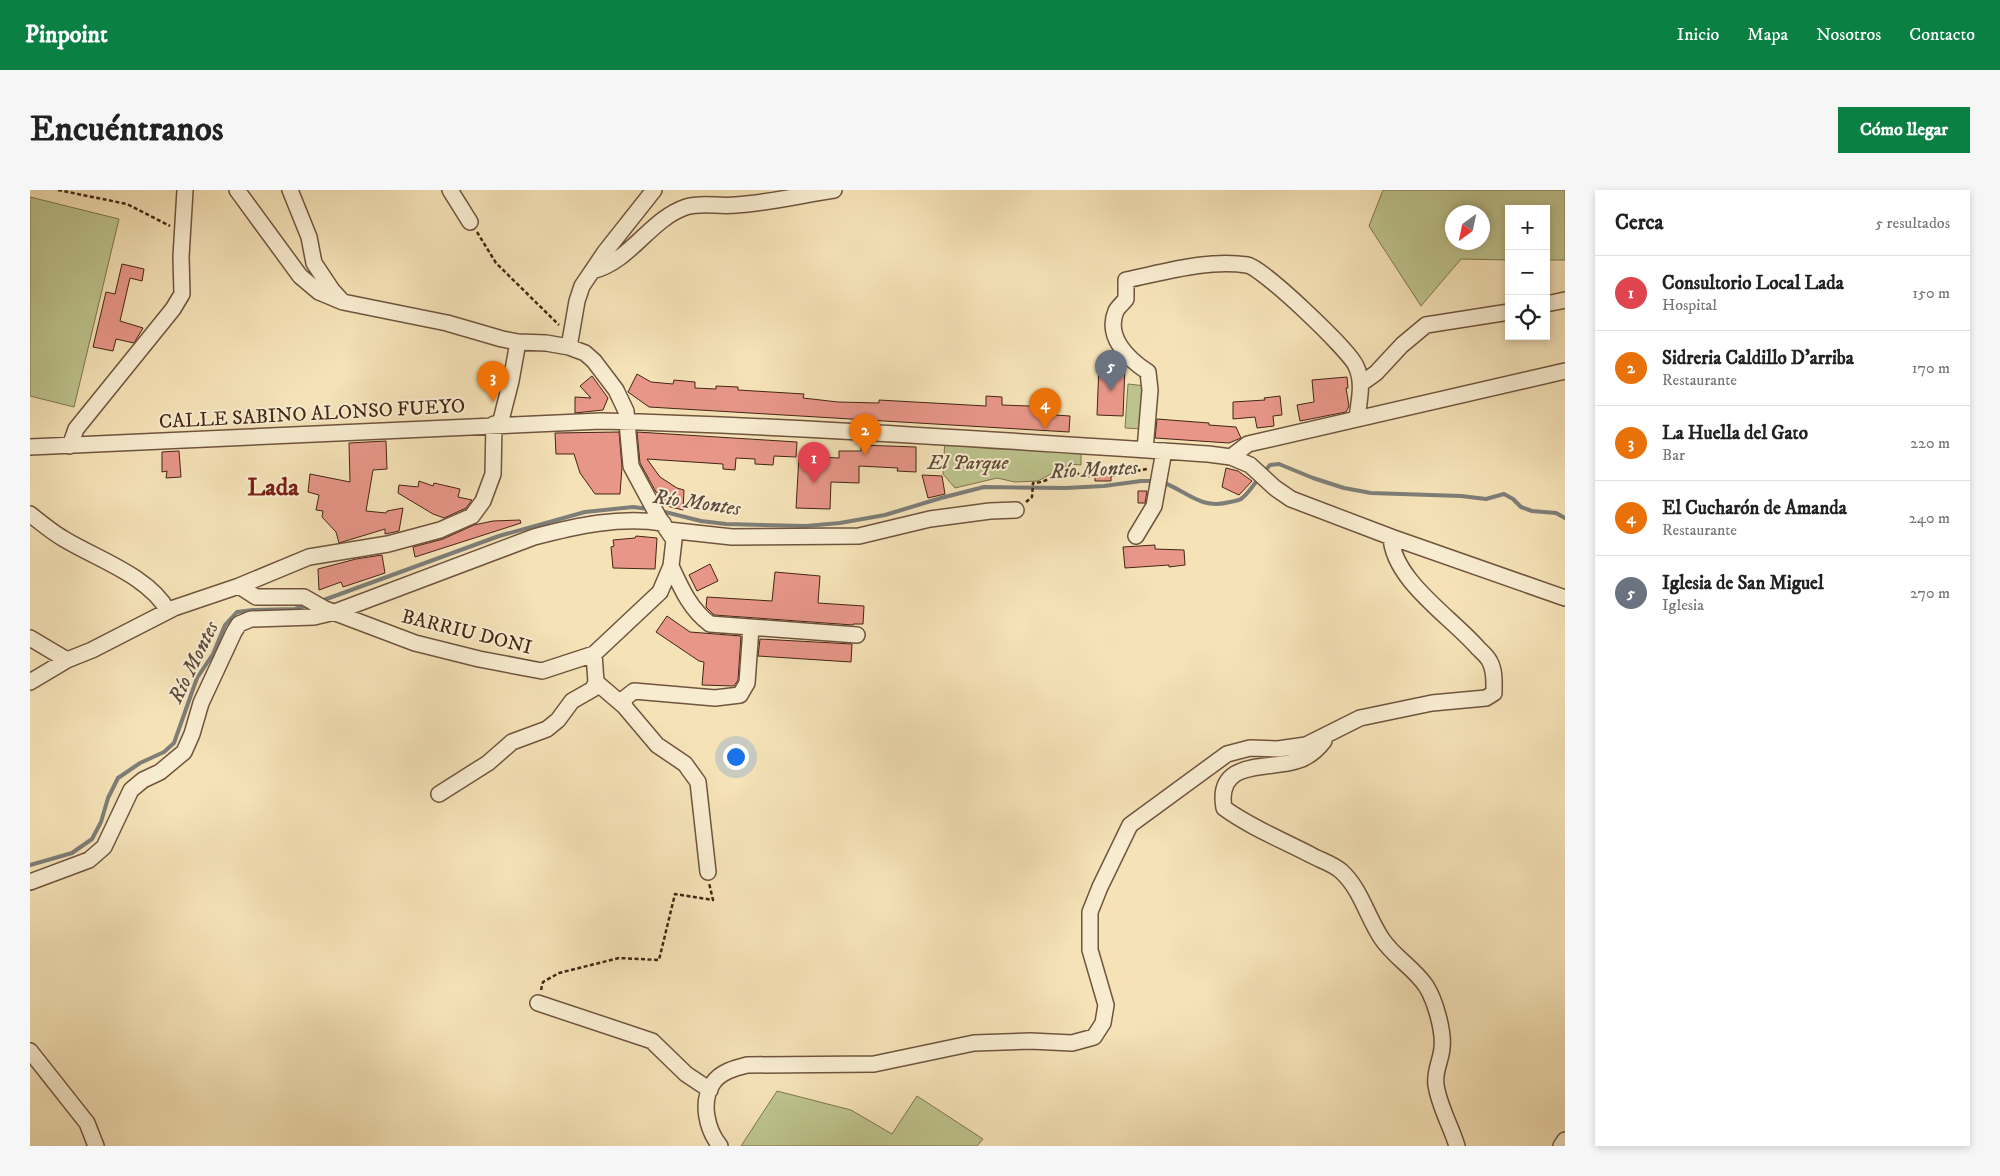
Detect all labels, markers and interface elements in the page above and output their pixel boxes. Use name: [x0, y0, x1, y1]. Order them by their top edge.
text: Pinpoint: [25, 20, 108, 50]
text: Inicio: [1677, 24, 1719, 46]
text: Mapa: [1747, 24, 1788, 46]
text: Nosotros: [1816, 24, 1881, 46]
text: Contacto: [1909, 24, 1975, 46]
button: Cómo llegar: [1838, 107, 1970, 153]
text: Encuéntranos: [30, 108, 224, 152]
north arrow: [1445, 205, 1490, 250]
map controls: [1505, 205, 1550, 340]
button: +: [1505, 205, 1550, 250]
text: Cerca: [1615, 210, 1663, 236]
text: 5 resultados: [1875, 213, 1950, 233]
button: −: [1505, 250, 1550, 295]
text: Consultorio Local Lada: [1662, 272, 1844, 295]
text: 1: [1628, 283, 1634, 303]
text: 150 m: [1912, 283, 1950, 303]
button: locate: [1505, 295, 1550, 340]
text: Hospital: [1662, 295, 1717, 315]
text: Sidreria Caldillo D'arriba: [1662, 347, 1854, 370]
pin: 5: [1095, 350, 1127, 391]
text: 2: [1627, 358, 1635, 378]
text: 170 m: [1912, 358, 1950, 378]
pin: 3: [477, 361, 509, 402]
text: Restaurante: [1662, 370, 1737, 390]
pin: 4: [1029, 388, 1061, 429]
street label: CALLE SABINO ALONSO FUEYO: [158, 394, 466, 435]
pin: 2: [849, 414, 881, 455]
text: La Huella del Gato: [1662, 422, 1808, 445]
text: 3: [1628, 433, 1634, 453]
text: 220 m: [1910, 433, 1950, 453]
pin: 1: [798, 442, 830, 483]
text: Bar: [1662, 445, 1685, 465]
park label: El Parque: [927, 451, 1010, 476]
water label: Río Montes: [1048, 455, 1139, 485]
district label: Lada: [247, 472, 299, 503]
water label: Río Montes: [651, 484, 743, 522]
text: El Cucharón de Amanda: [1662, 497, 1847, 520]
text: 4: [1626, 508, 1636, 528]
text: 240 m: [1909, 508, 1950, 528]
text: Restaurante: [1662, 520, 1737, 540]
text: Iglesia de San Miguel: [1662, 572, 1824, 595]
text: 5: [1627, 583, 1635, 603]
text: 270 m: [1910, 583, 1950, 603]
text: Iglesia: [1662, 595, 1704, 615]
street label: BARRIU DONI: [399, 604, 534, 661]
water label: Río Montes: [163, 617, 225, 709]
your location: [723, 744, 749, 770]

